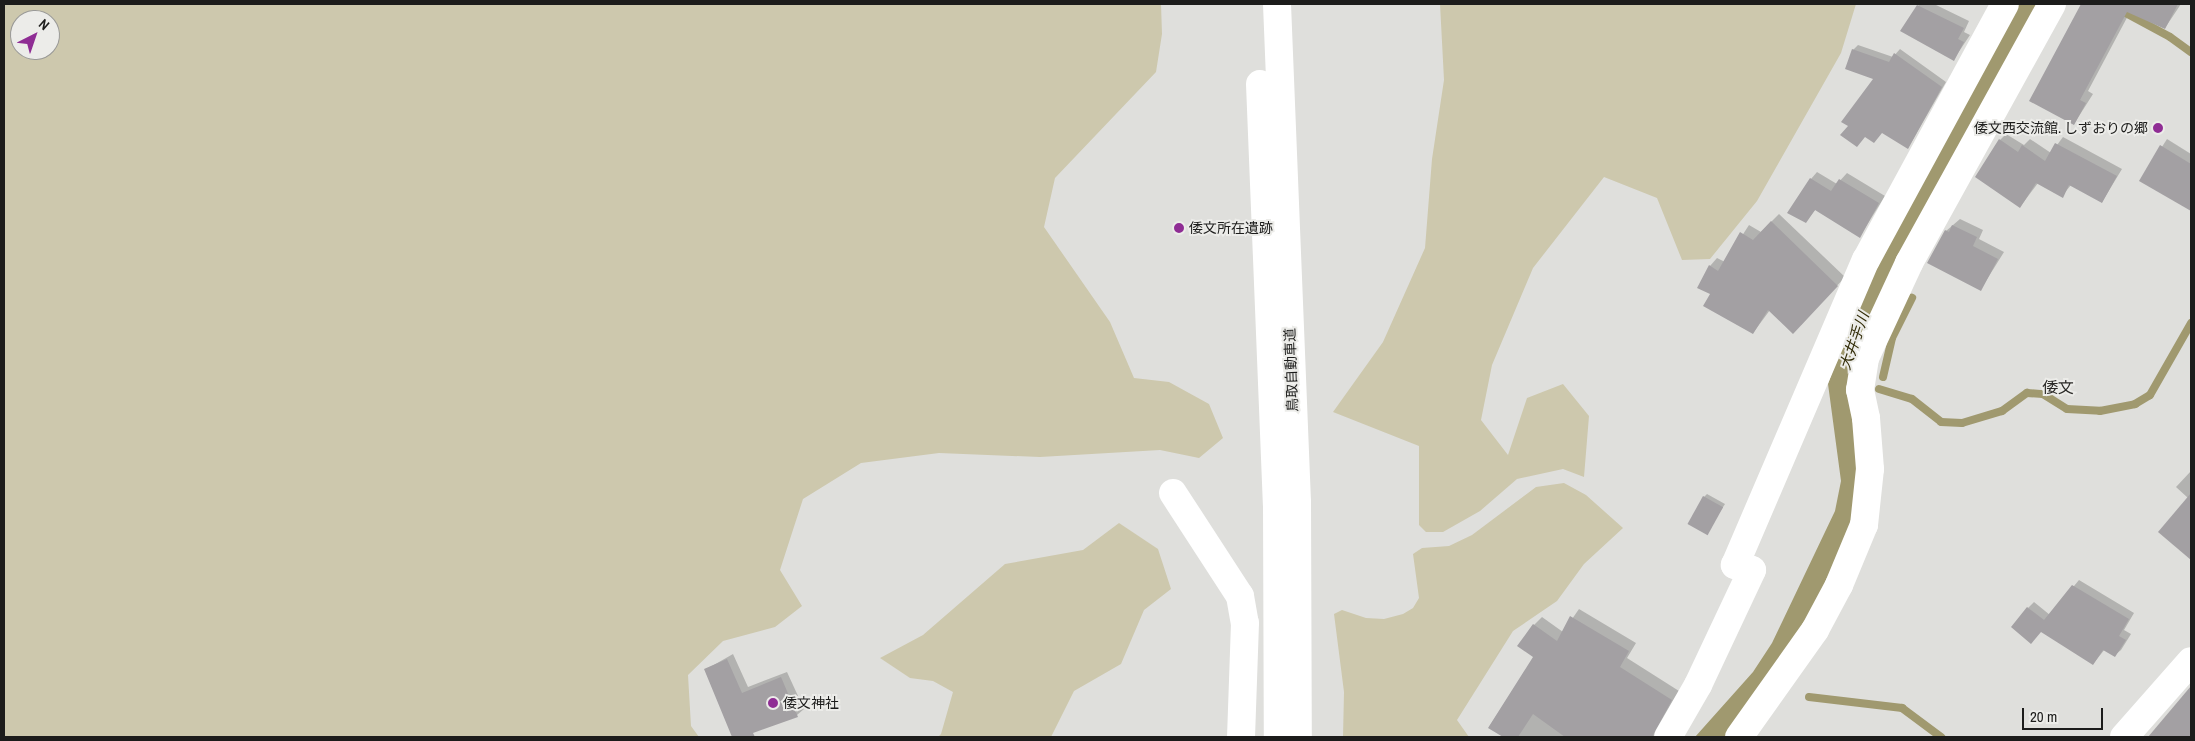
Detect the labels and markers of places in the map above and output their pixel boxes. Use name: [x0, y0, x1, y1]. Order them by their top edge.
place label: 倭文西交流館. しずおりの郷: [1974, 120, 2148, 136]
marker: 倭文西交流館. しずおりの郷: [2152, 122, 2164, 134]
place label: 倭文所在遺跡: [1189, 220, 1273, 236]
marker: 倭文所在遺跡: [1173, 222, 1185, 234]
place label: 倭文神社: [783, 695, 839, 711]
marker: 倭文神社: [767, 697, 779, 709]

